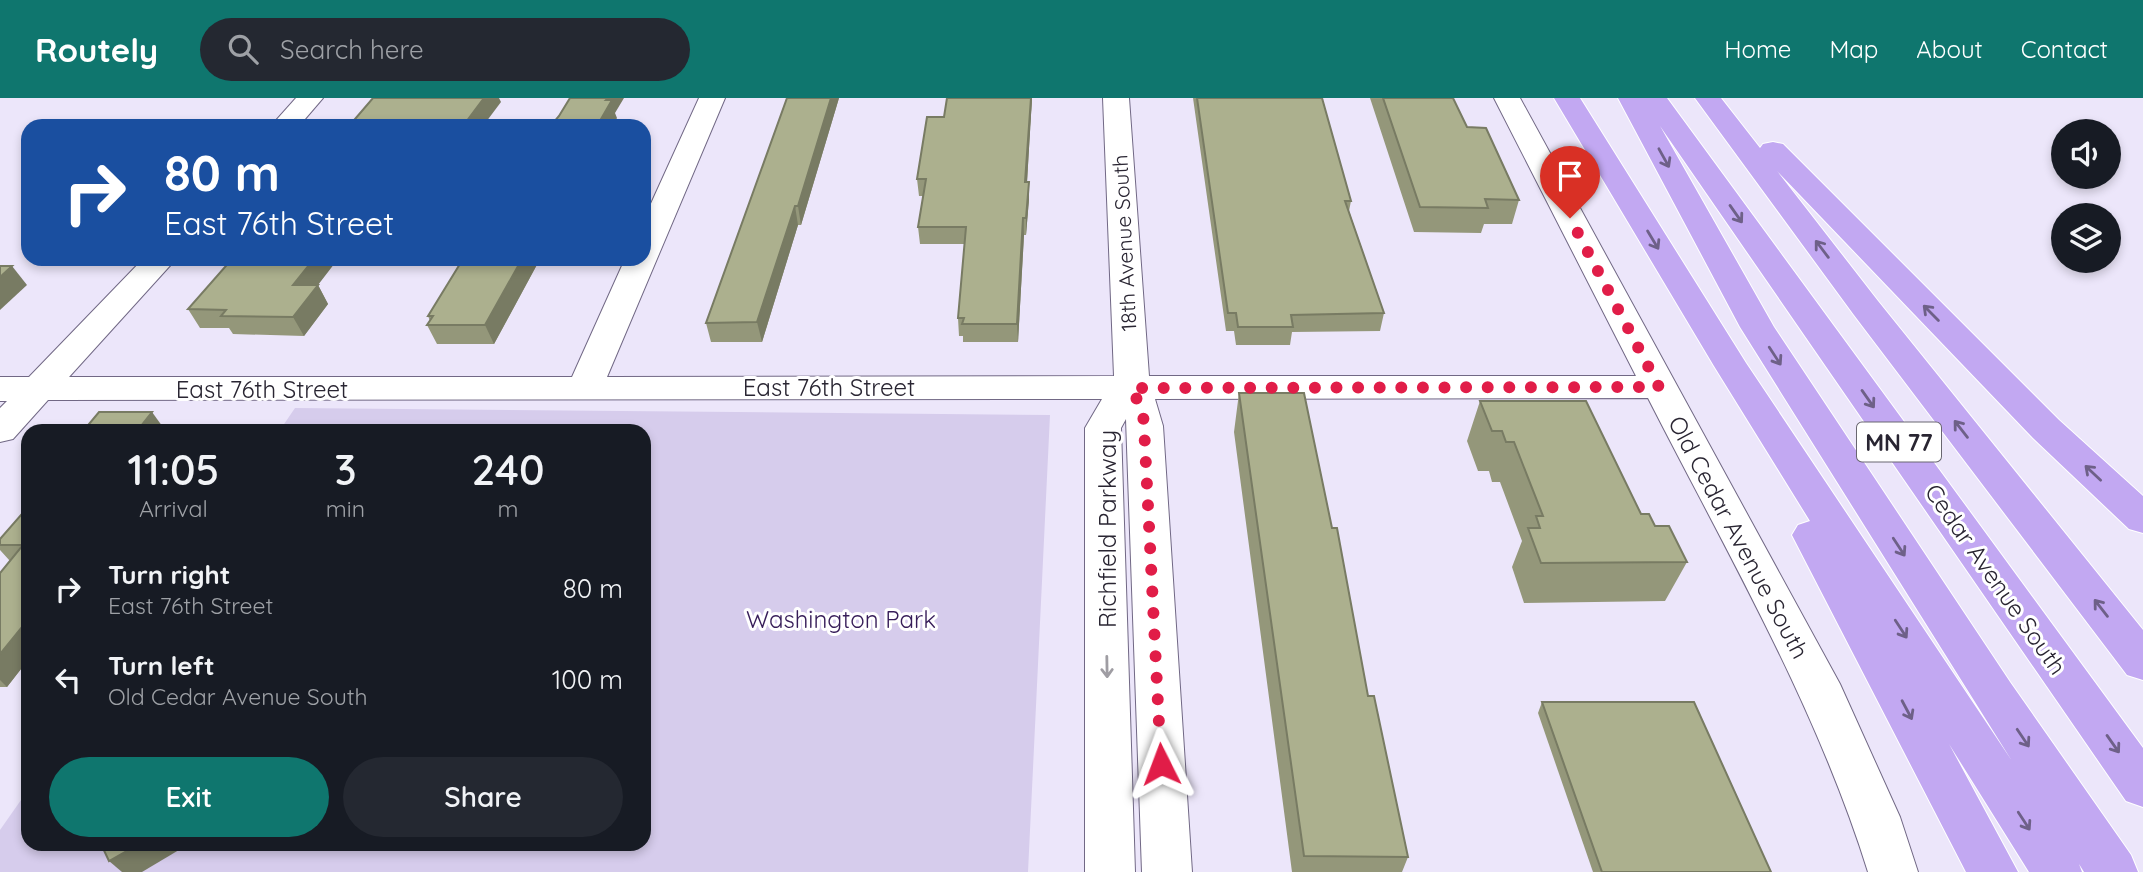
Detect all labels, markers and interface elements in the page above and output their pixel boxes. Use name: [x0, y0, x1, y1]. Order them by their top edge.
search box: [200, 18, 690, 81]
text: Routely: [35, 29, 158, 70]
icon: search: [224, 30, 262, 68]
text: Search here: [280, 33, 424, 66]
text: Home: [1724, 34, 1791, 64]
text: Map: [1829, 34, 1878, 64]
text: About: [1916, 34, 1983, 64]
text: Contact: [2021, 34, 2108, 64]
map controls: [2051, 119, 2121, 273]
button: sound: [2051, 119, 2121, 189]
text: 80 m: [164, 142, 280, 203]
pin: [1540, 146, 1600, 218]
icon: right: [49, 147, 140, 238]
one-way arrow: [1657, 147, 1671, 168]
street label: 18th Avenue South: [1106, 154, 1142, 332]
icon: arrive: [1551, 157, 1589, 195]
text: East 76th Street: [164, 203, 394, 243]
button: layers: [2051, 203, 2121, 273]
one-way arrow: [1729, 204, 1743, 223]
one-way arrow: [1647, 229, 1661, 249]
one-way arrow: [1814, 240, 1829, 259]
one-way arrow: [1923, 304, 1940, 321]
one-way arrow: [1768, 346, 1783, 365]
street label: East 76th Street: [743, 372, 915, 402]
street label: East 76th Street: [176, 374, 348, 404]
one-way arrow: [1861, 389, 1875, 408]
street label: Old Cedar Avenue South: [1662, 410, 1816, 664]
one-way arrow: [1953, 420, 1968, 439]
road number: MN 77: [1857, 422, 1941, 462]
street label: Richfield Parkway: [1092, 430, 1122, 628]
text: 11:05: [128, 443, 219, 496]
text: 3: [334, 443, 357, 496]
text: 240: [472, 443, 544, 496]
one-way arrow: [2085, 464, 2102, 481]
street label: Cedar Avenue South: [1919, 478, 2073, 680]
text: Arrival: [139, 494, 208, 523]
text: min: [326, 494, 365, 523]
text: m: [498, 494, 519, 523]
one-way arrow: [1892, 537, 1906, 557]
text: Turn right: [108, 558, 230, 591]
icon: right: [49, 570, 87, 608]
text: 80 m: [563, 572, 623, 605]
text: East 76th Street: [108, 591, 273, 620]
one-way arrow: [2093, 599, 2108, 618]
park label: Washington Park: [746, 604, 936, 634]
one-way arrow: [1894, 619, 1908, 639]
text: Turn left: [108, 649, 215, 682]
one-way arrow: [1100, 655, 1114, 678]
icon: left: [49, 661, 87, 699]
text: 100 m: [552, 663, 623, 696]
text: Old Cedar Avenue South: [108, 682, 368, 711]
one-way arrow: [1900, 699, 1914, 719]
position arrow: [1124, 727, 1198, 801]
one-way arrow: [2016, 728, 2030, 747]
one-way arrow: [2106, 734, 2120, 753]
button: Exit: [49, 757, 329, 837]
button: Share: [343, 757, 623, 837]
one-way arrow: [2017, 810, 2031, 830]

